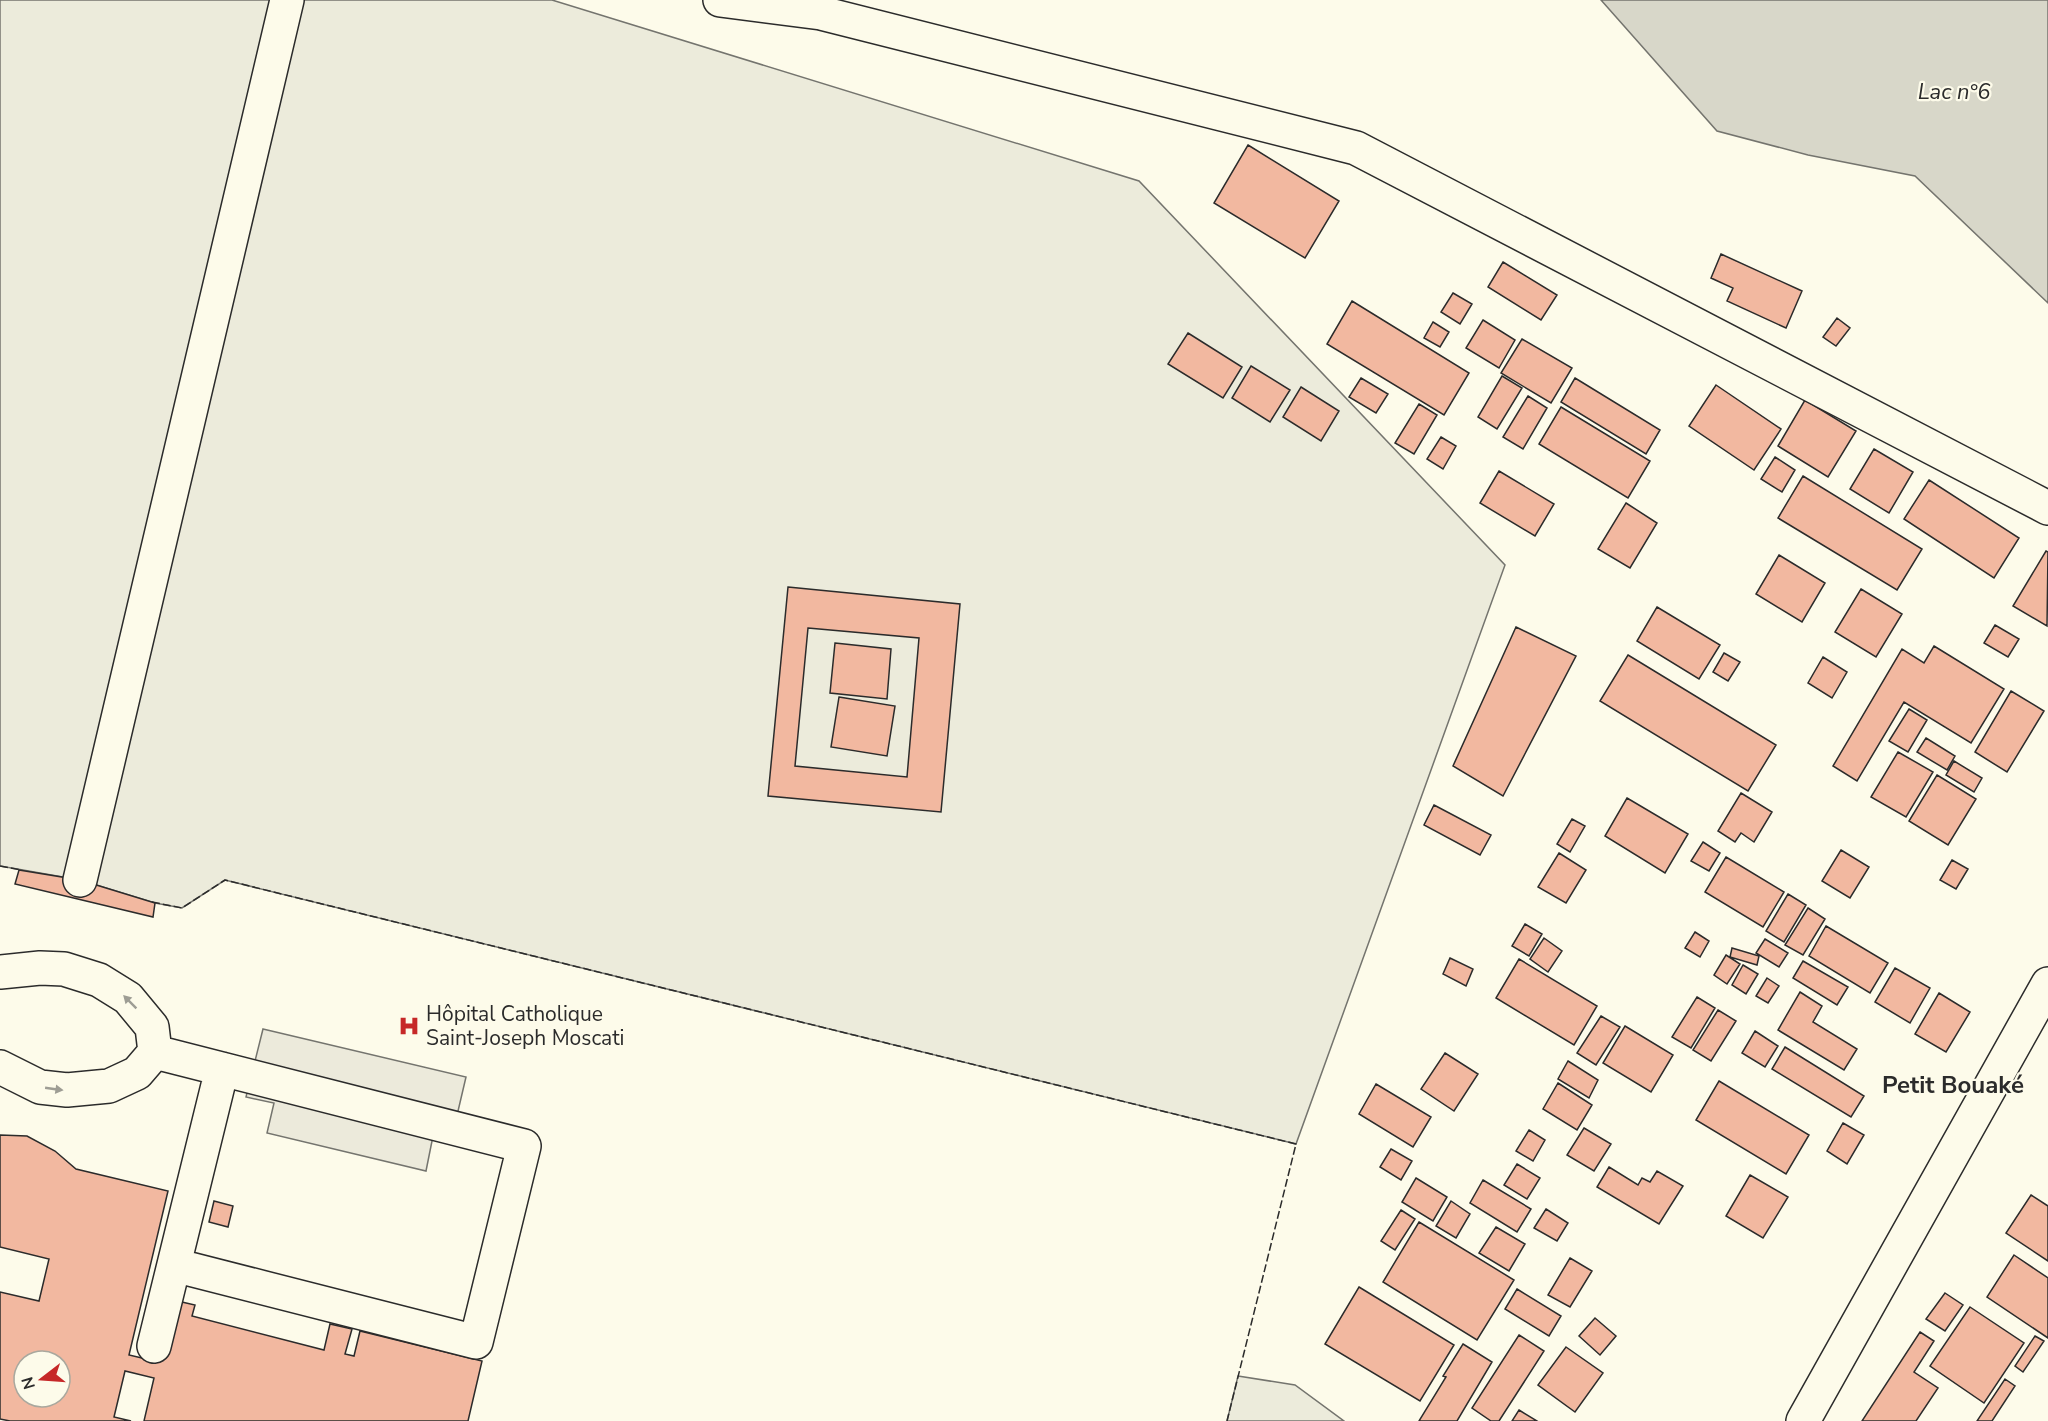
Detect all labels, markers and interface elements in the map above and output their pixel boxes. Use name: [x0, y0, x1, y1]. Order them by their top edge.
water label: Lac n°6: [1918, 77, 1991, 107]
one-way arrow: [123, 995, 137, 1009]
place label: Hôpital Catholique Saint-Joseph Moscati: [426, 1000, 624, 1052]
hospital icon: Hôpital Catholique Saint-Joseph Moscati: [397, 1014, 421, 1038]
district label: Petit Bouaké: [1882, 1069, 2024, 1101]
one-way arrow: [44, 1084, 63, 1093]
north arrow: [12, 1349, 72, 1409]
text: N: [16, 1374, 41, 1392]

